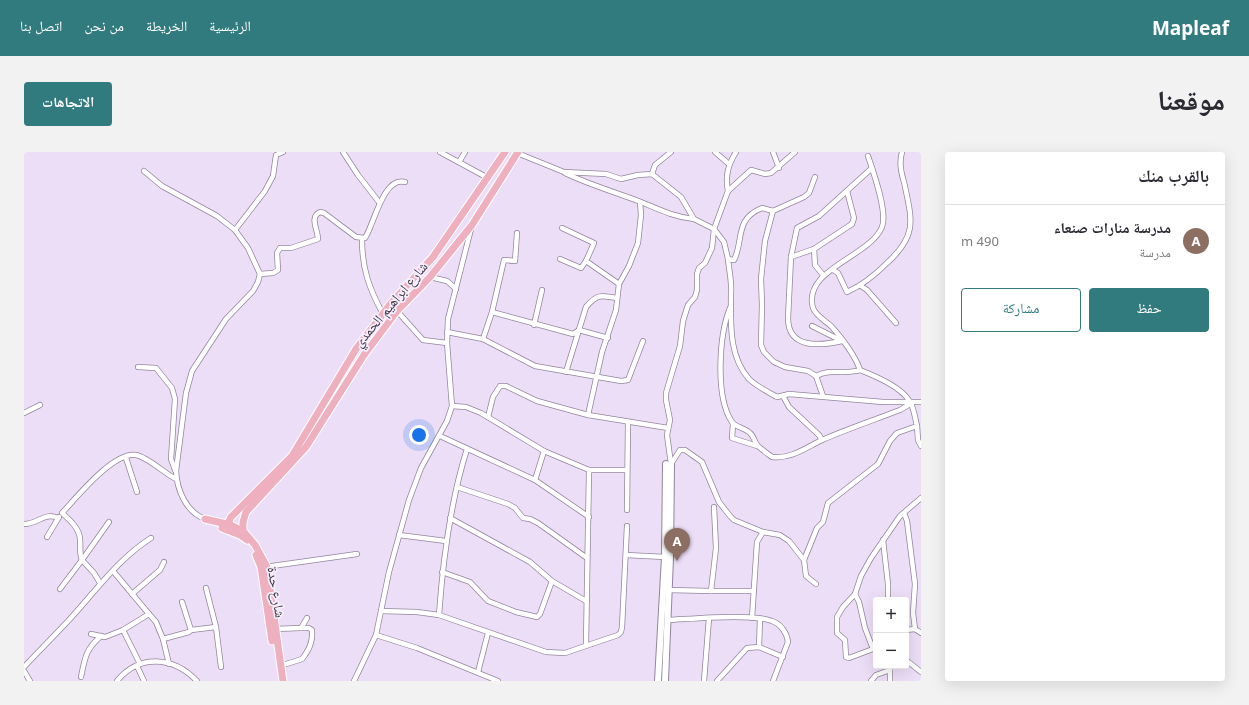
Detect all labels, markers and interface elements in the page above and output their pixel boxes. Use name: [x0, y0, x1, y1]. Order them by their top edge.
text: Mapleaf: [1152, 15, 1229, 41]
text: اتصل بنا: [20, 16, 62, 35]
text: من نحن: [84, 16, 124, 35]
text: الخريطة: [146, 16, 187, 35]
text: الرئيسية: [209, 16, 251, 35]
text: موقعنا: [1157, 80, 1225, 118]
button: الاتجاهات: [24, 82, 112, 126]
text: بالقرب منك: [1138, 164, 1209, 187]
text: مدرسة منارات صنعاء: [1054, 217, 1171, 237]
text: 490 m: [961, 232, 999, 250]
text: A: [1192, 232, 1201, 250]
text: مدرسة: [1139, 243, 1171, 261]
street label: شارع ابراهيم الحمدي: [349, 257, 433, 352]
button: مشاركة: [961, 288, 1081, 332]
button: حفظ: [1089, 288, 1209, 332]
your location: [409, 425, 429, 445]
pin: A: [664, 528, 690, 561]
street label: شارع حدة: [263, 565, 290, 619]
map controls: [873, 597, 909, 669]
button: +: [873, 597, 909, 633]
button: −: [873, 633, 909, 669]

